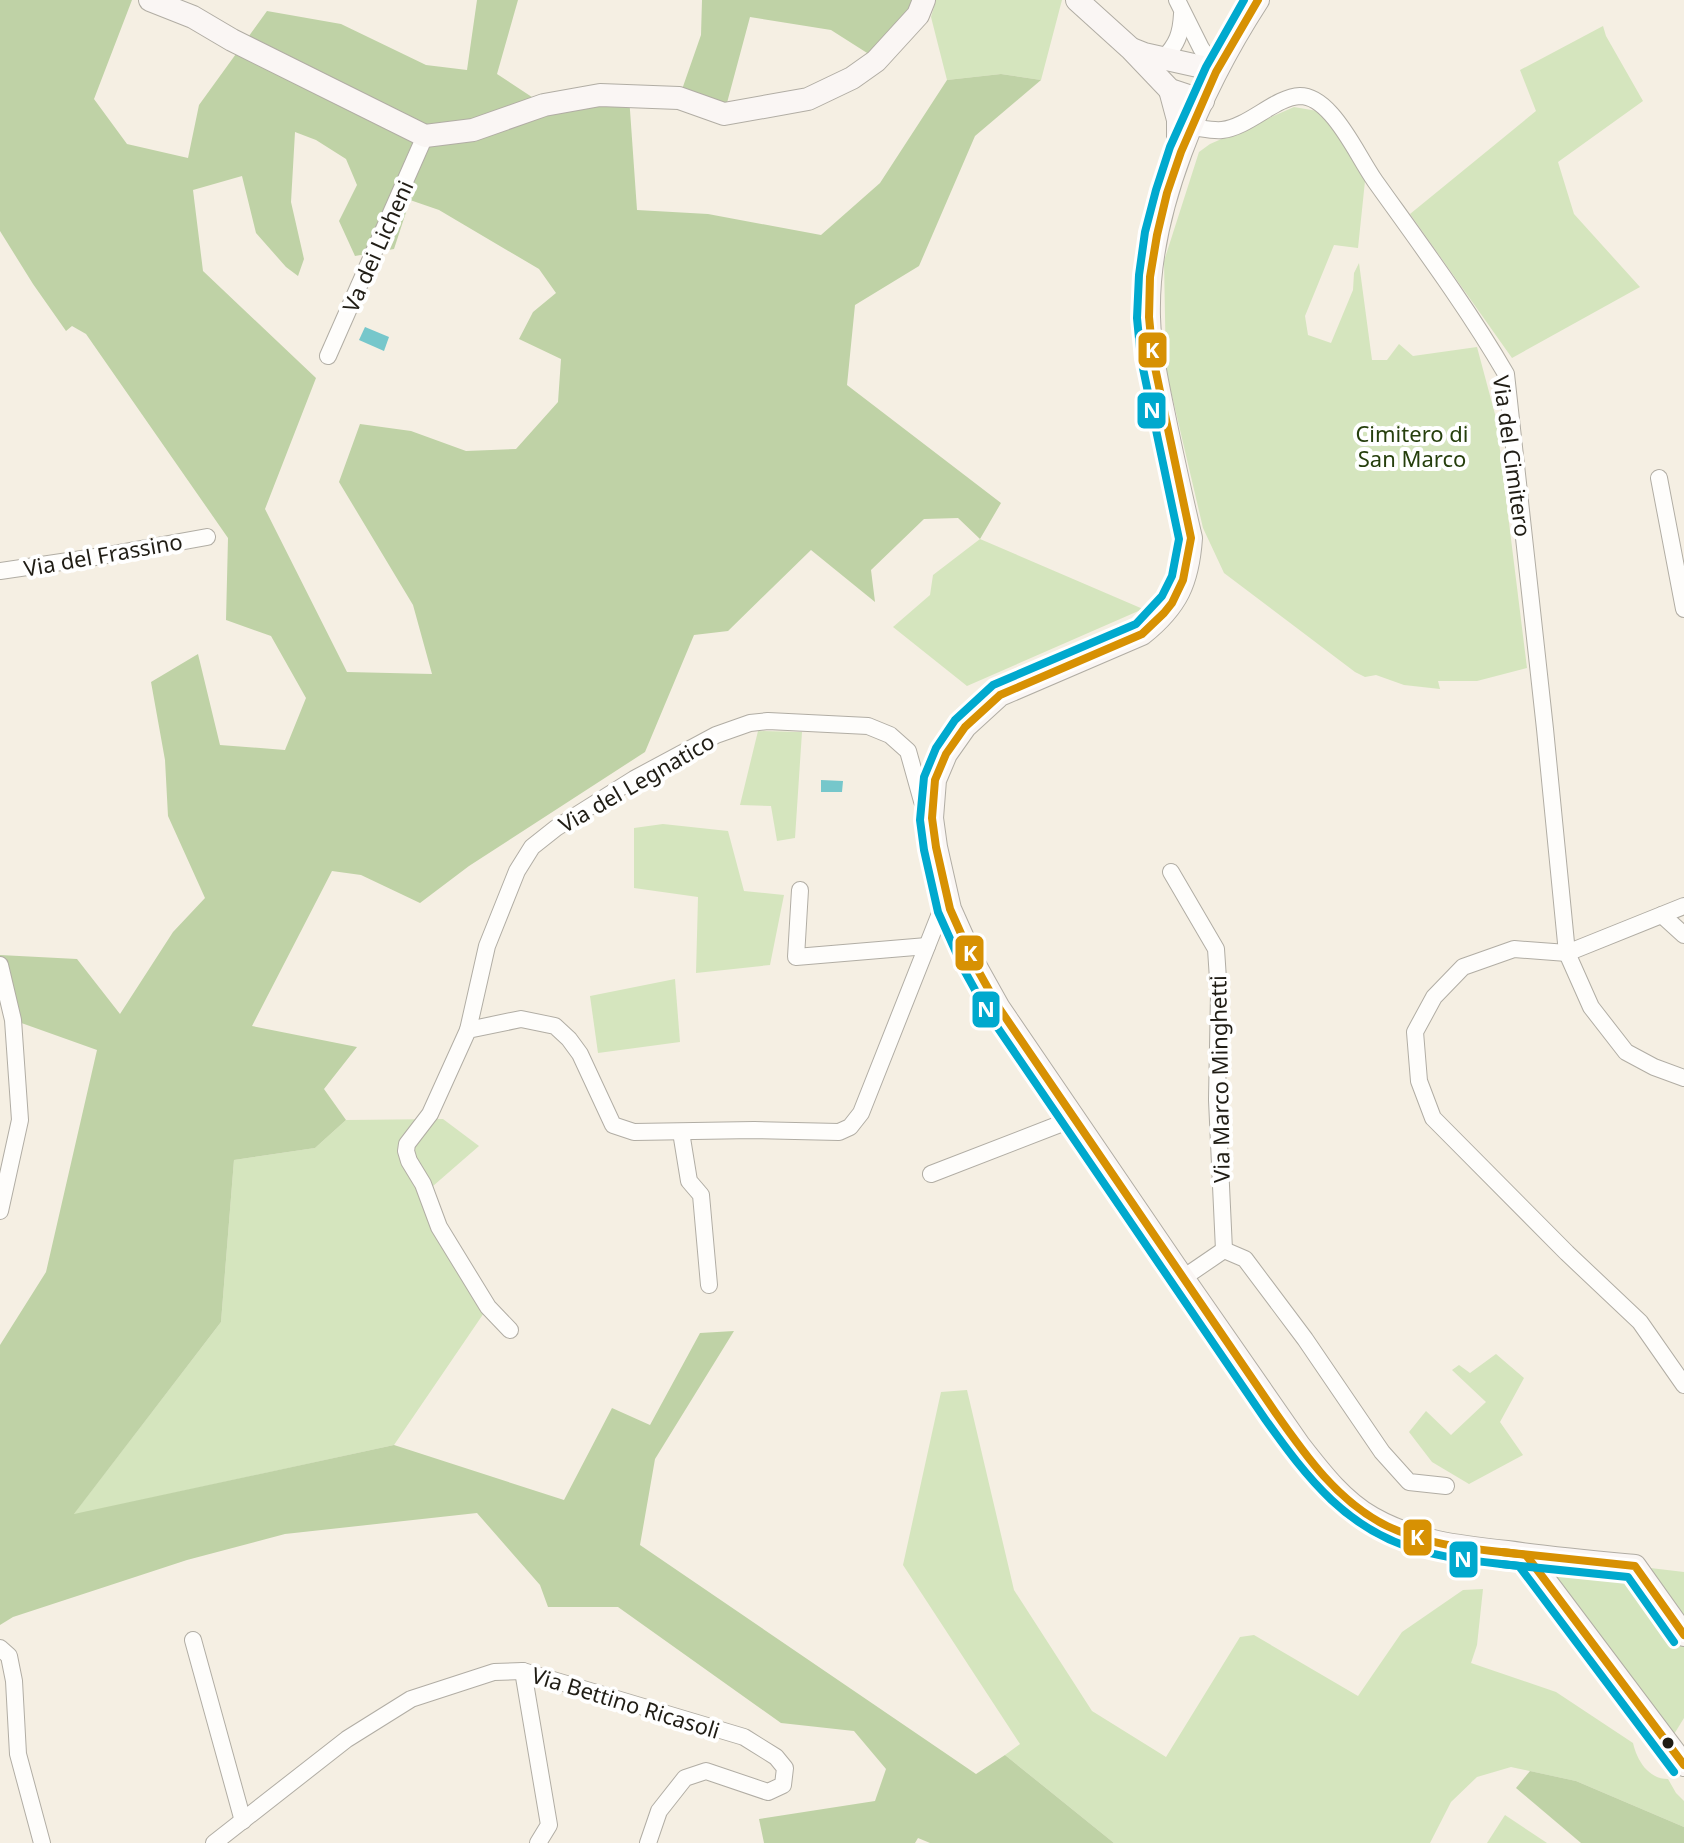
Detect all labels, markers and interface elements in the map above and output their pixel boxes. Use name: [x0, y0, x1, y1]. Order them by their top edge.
street label: Va dei Licheni: [335, 175, 419, 317]
line badge: K: [1137, 331, 1168, 369]
text: K: [1145, 334, 1160, 364]
street label: Via del Cimitero: [1487, 373, 1539, 539]
line badge: N: [1136, 391, 1167, 430]
text: N: [1143, 394, 1161, 424]
park label: Cimitero di San Marco: [1355, 418, 1469, 473]
street label: Via del Frassino: [21, 525, 185, 583]
street label: Via del Legnatico: [553, 725, 719, 839]
line badge: K: [954, 934, 985, 972]
text: K: [963, 937, 978, 967]
street label: Via Marco Minghetti: [1202, 975, 1236, 1183]
line badge: N: [971, 990, 1001, 1029]
text: N: [977, 993, 995, 1023]
line badge: K: [1402, 1518, 1433, 1557]
text: K: [1410, 1521, 1425, 1551]
line badge: N: [1448, 1540, 1479, 1579]
text: N: [1454, 1543, 1472, 1573]
street label: Via Bettino Ricasoli: [528, 1659, 724, 1745]
unlabelled marker: [1660, 1735, 1676, 1751]

